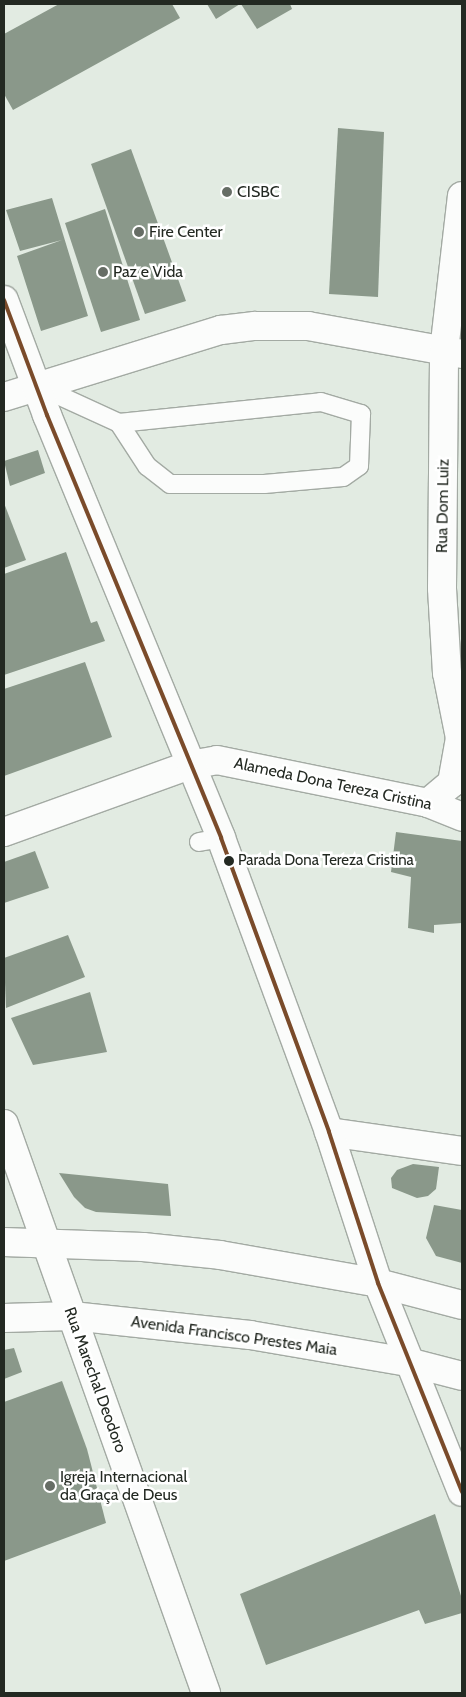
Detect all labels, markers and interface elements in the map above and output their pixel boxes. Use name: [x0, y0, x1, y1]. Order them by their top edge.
place label: CISBC: [237, 182, 280, 202]
marker: CISBC: [221, 186, 233, 198]
place label: Fire Center: [149, 222, 223, 242]
marker: Fire Center: [133, 226, 145, 238]
place label: Paz e Vida: [113, 262, 183, 282]
marker: Paz e Vida: [97, 266, 109, 278]
street label: Rua Dom Luiz: [433, 459, 453, 553]
street label: Alameda Dona Tereza Cristina: [232, 754, 434, 814]
place label: Parada Dona Tereza Cristina: [238, 852, 414, 870]
marker: Parada Dona Tereza Cristina: [224, 856, 234, 866]
street label: Rua Marechal Deodoro: [60, 1305, 130, 1455]
street label: Avenida Francisco Prestes Maia: [130, 1312, 338, 1360]
place label: Igreja Internacional da Graça de Deus: [60, 1467, 187, 1505]
marker: Igreja Internacional da Graça de Deus: [44, 1480, 56, 1492]

